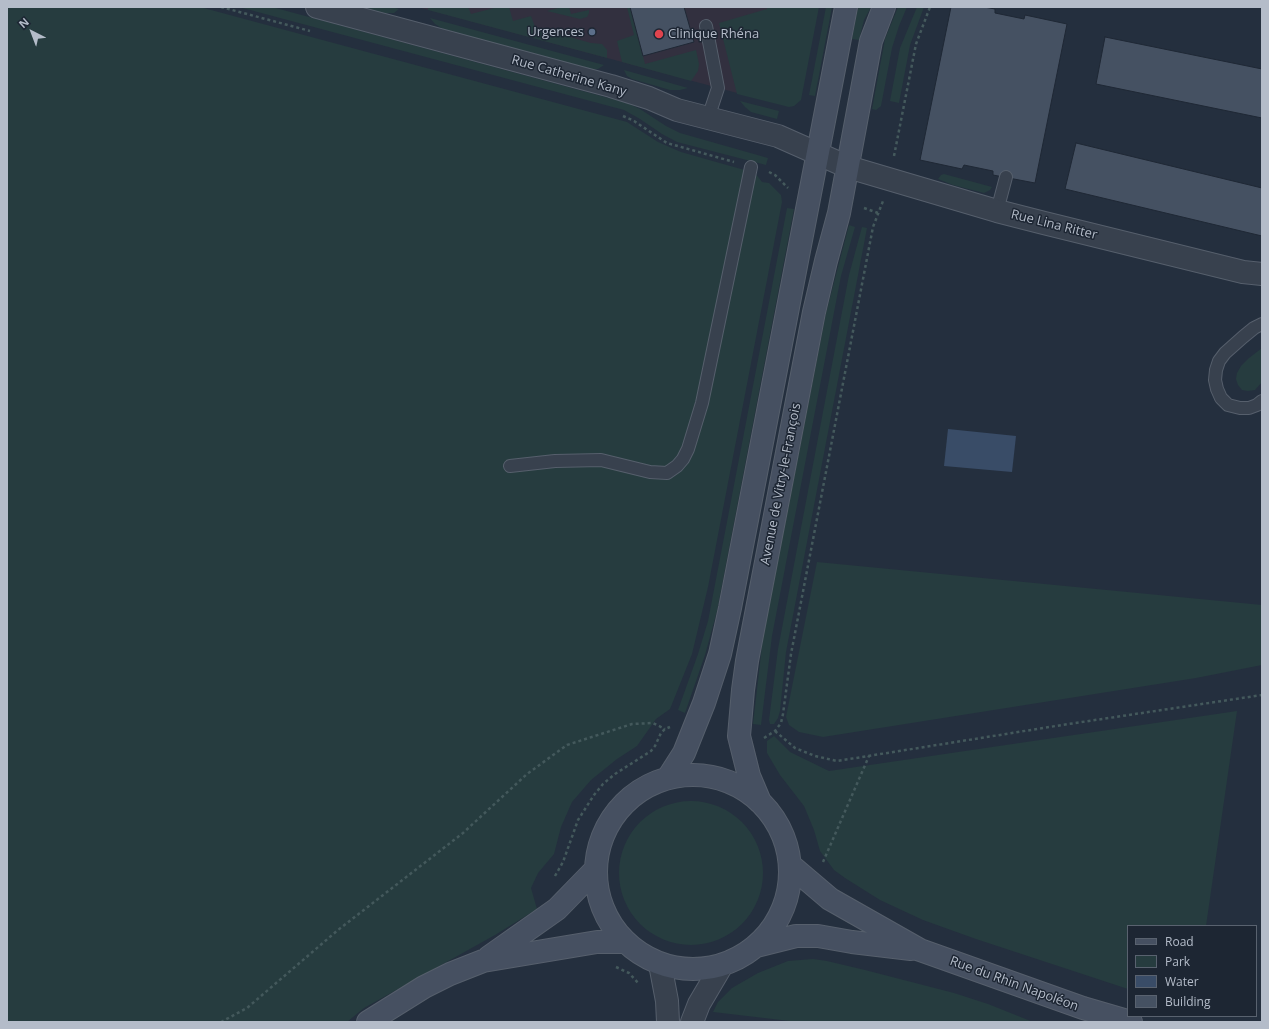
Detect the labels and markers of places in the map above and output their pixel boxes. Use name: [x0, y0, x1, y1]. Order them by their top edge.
place label: Urgences: [527, 24, 584, 40]
place label: Clinique Rhéna: [668, 26, 759, 42]
marker: Urgences: [587, 27, 597, 37]
marker: Clinique Rhéna: [653, 28, 665, 40]

